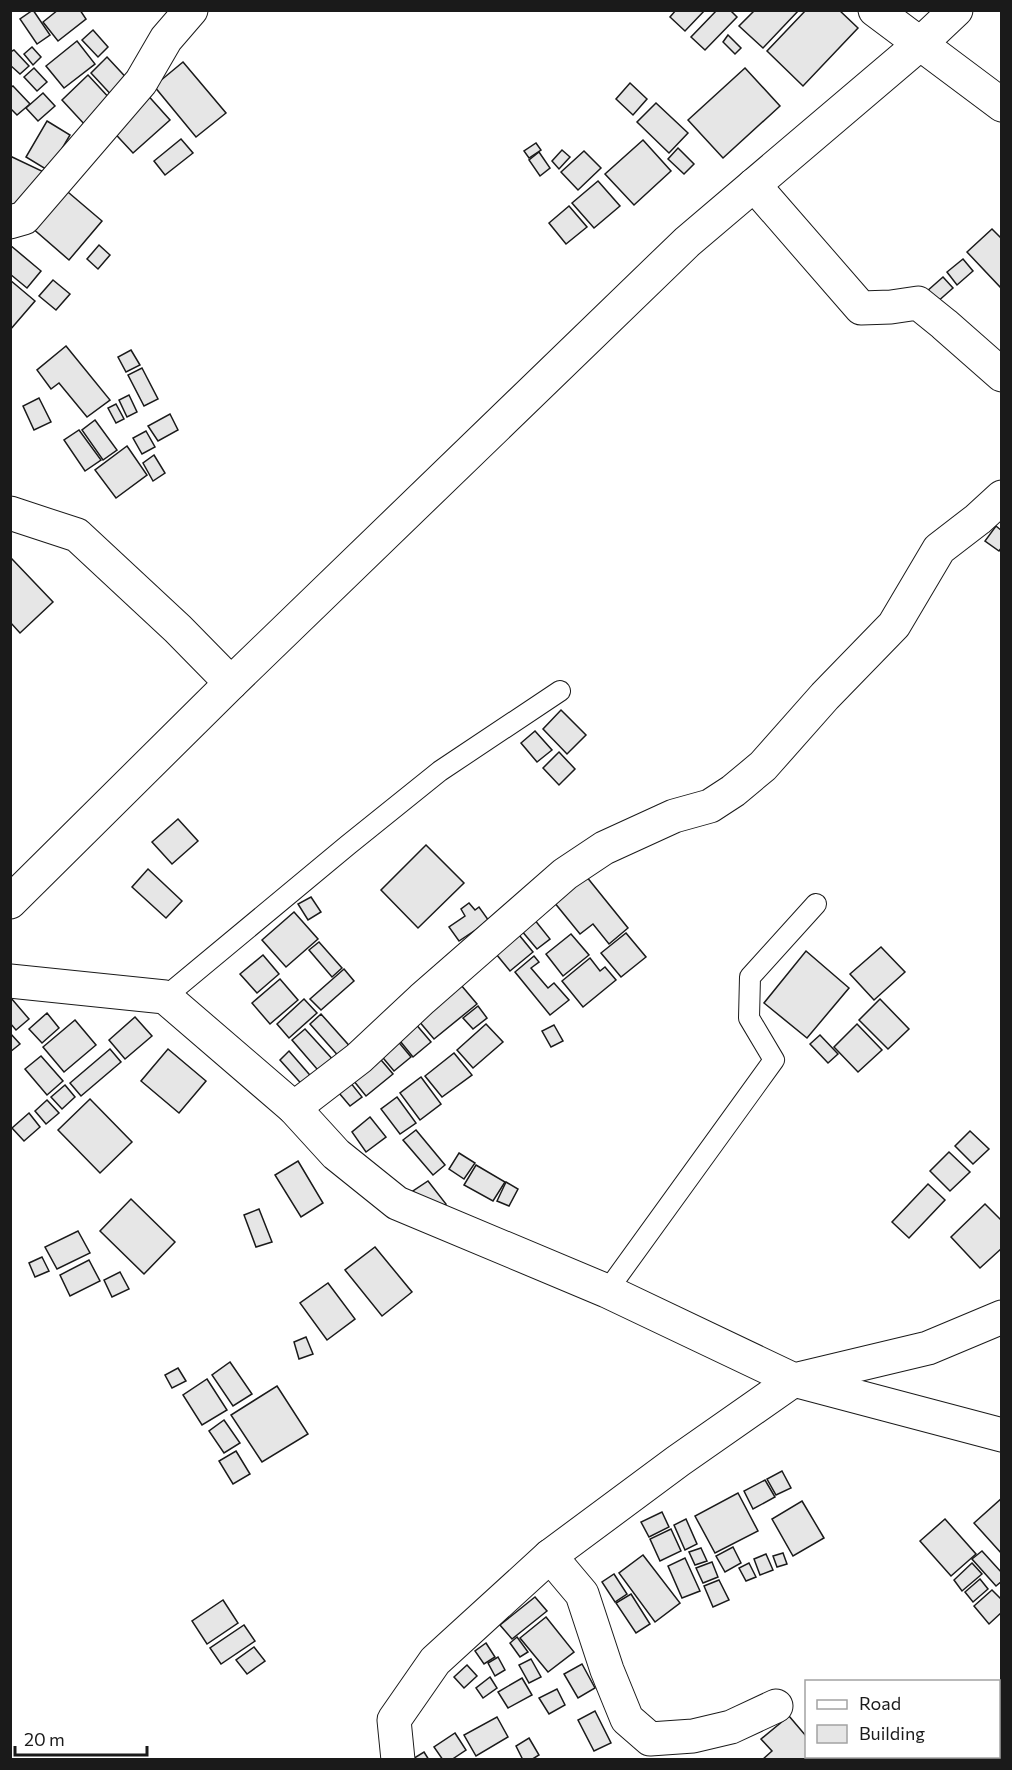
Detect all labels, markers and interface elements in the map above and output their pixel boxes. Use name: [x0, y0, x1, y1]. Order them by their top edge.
legend: [805, 1680, 1000, 1758]
text: Road: [859, 1692, 901, 1714]
scale bar: [15, 1719, 147, 1757]
text: Building: [859, 1722, 925, 1744]
text: 20 m: [24, 1728, 65, 1750]

